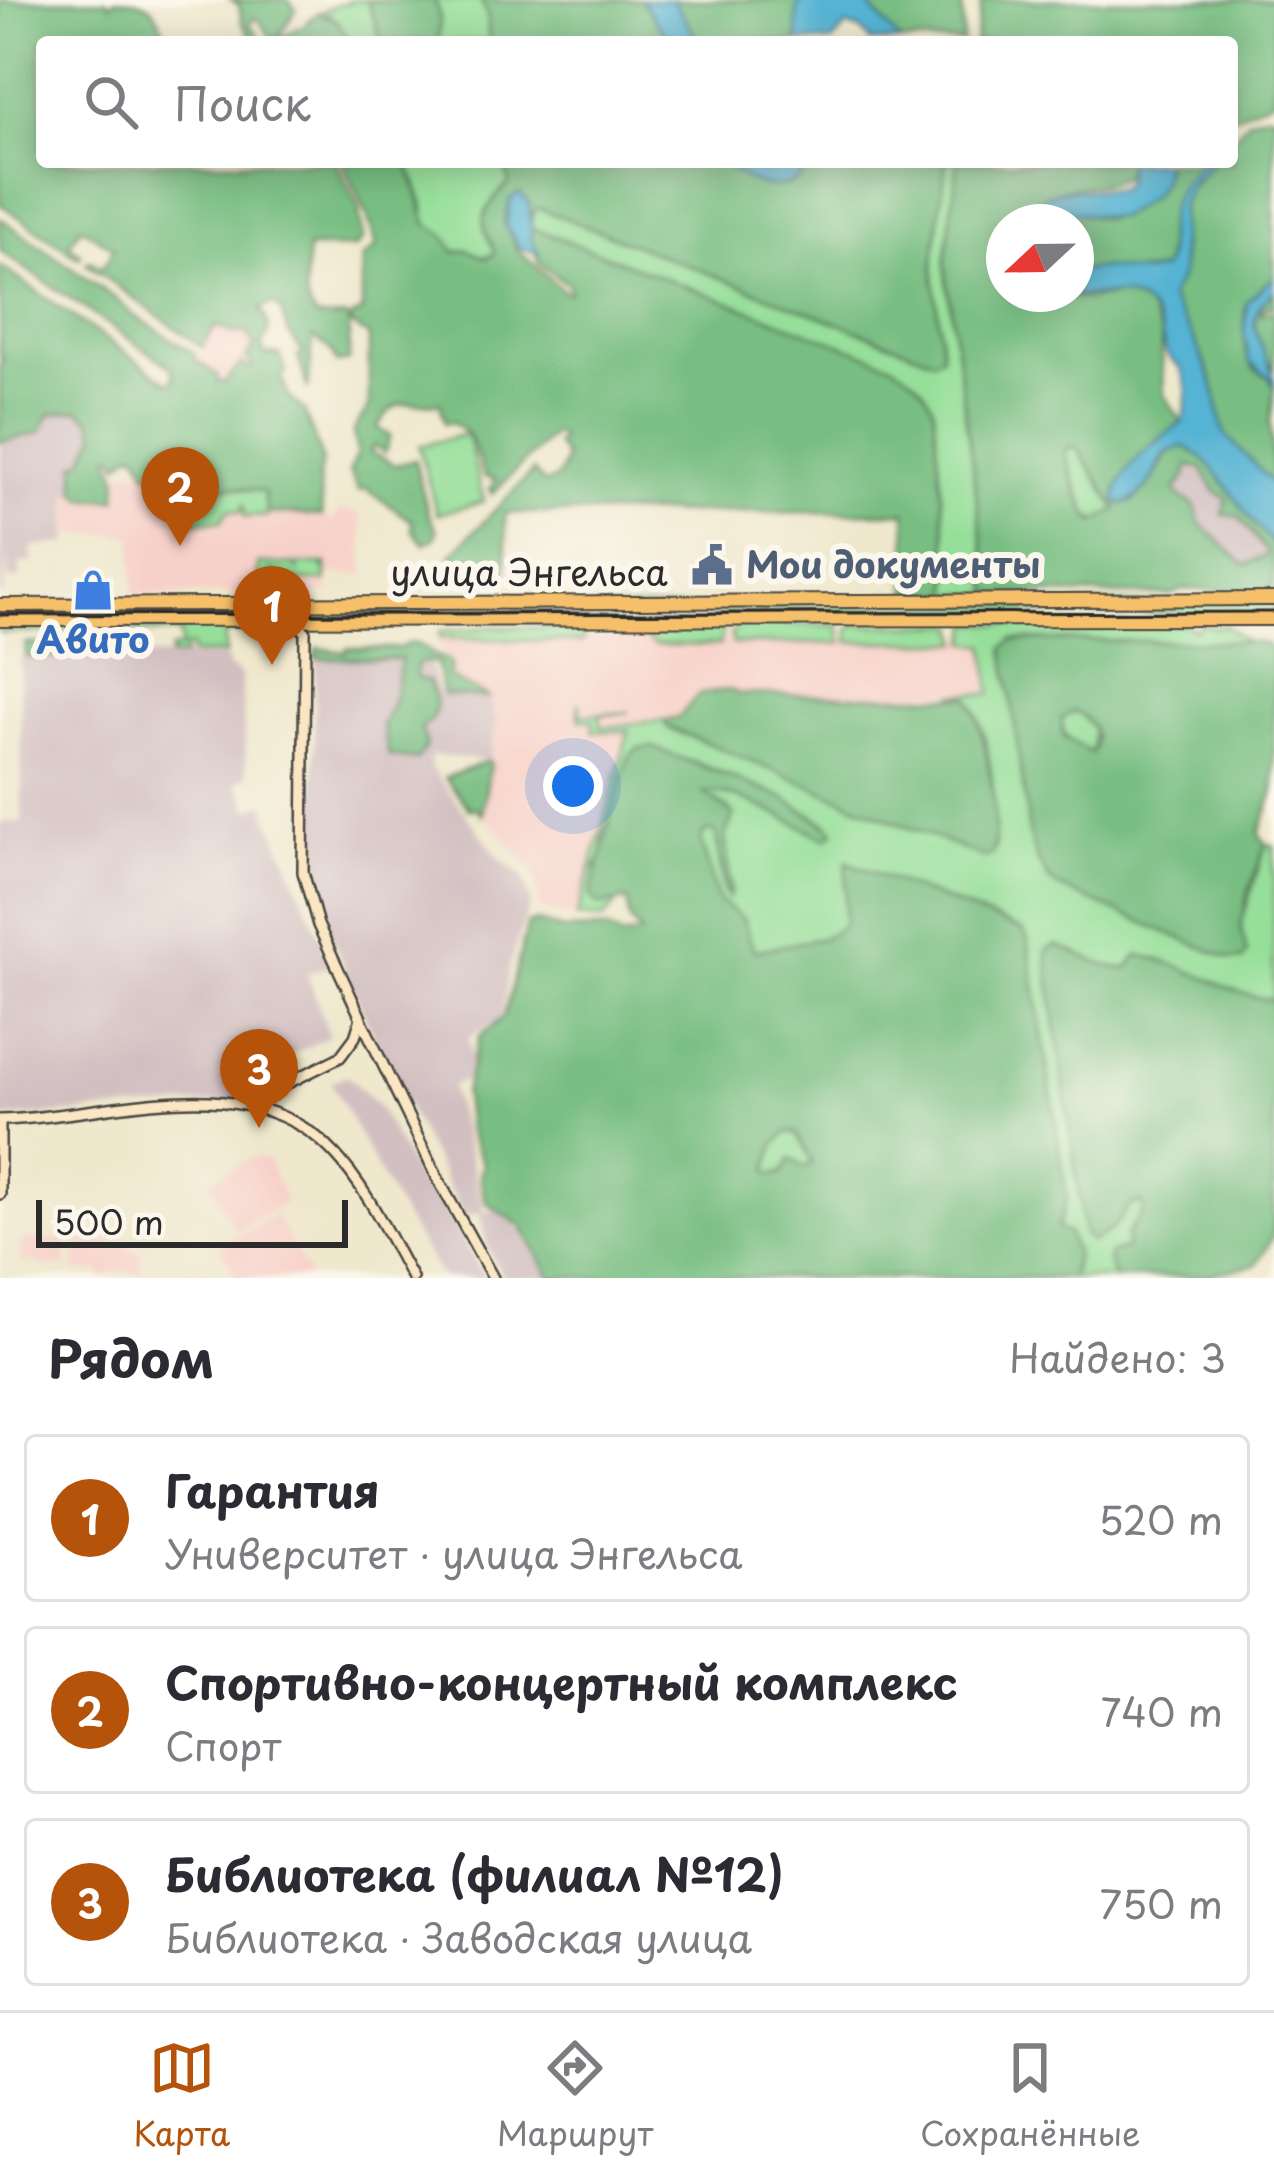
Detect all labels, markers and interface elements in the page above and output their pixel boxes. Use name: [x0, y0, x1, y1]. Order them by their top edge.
search box: [36, 36, 1238, 168]
text: Поиск: [174, 68, 311, 136]
icon: search: [78, 69, 144, 135]
north arrow: [986, 204, 1094, 312]
pin: 2: [141, 447, 219, 546]
place label: Мои документы: [746, 536, 1040, 590]
public building icon: Мои документы: [689, 542, 735, 588]
street label: улица Энгельса: [390, 544, 668, 598]
pin: 1: [233, 566, 311, 665]
shop icon: Авито: [70, 567, 116, 613]
place label: Авито: [37, 611, 149, 665]
your location: [543, 756, 603, 816]
pin: 3: [220, 1029, 298, 1128]
scale bar: [36, 1194, 348, 1247]
text: 500 m: [54, 1196, 164, 1246]
text: Рядом: [48, 1318, 214, 1395]
text: Найдено: 3: [1009, 1327, 1226, 1386]
text: Гарантия: [165, 1455, 379, 1523]
text: 1: [81, 1489, 99, 1548]
text: 520 m: [1098, 1489, 1223, 1548]
text: Университет · улица Энгельса: [165, 1523, 743, 1582]
text: Спортивно-концертный комплекс: [165, 1647, 958, 1715]
text: 2: [76, 1681, 104, 1740]
text: 740 m: [1100, 1681, 1223, 1740]
text: Спорт: [165, 1715, 281, 1774]
text: Библиотека (филиал №12): [165, 1839, 784, 1907]
text: 3: [77, 1873, 103, 1932]
text: 750 m: [1100, 1873, 1223, 1932]
text: Библиотека · Заводская улица: [165, 1907, 752, 1966]
tab: Карта: [133, 2035, 230, 2157]
tab: Маршрут: [497, 2035, 653, 2157]
tab: Сохранённые: [920, 2035, 1141, 2157]

